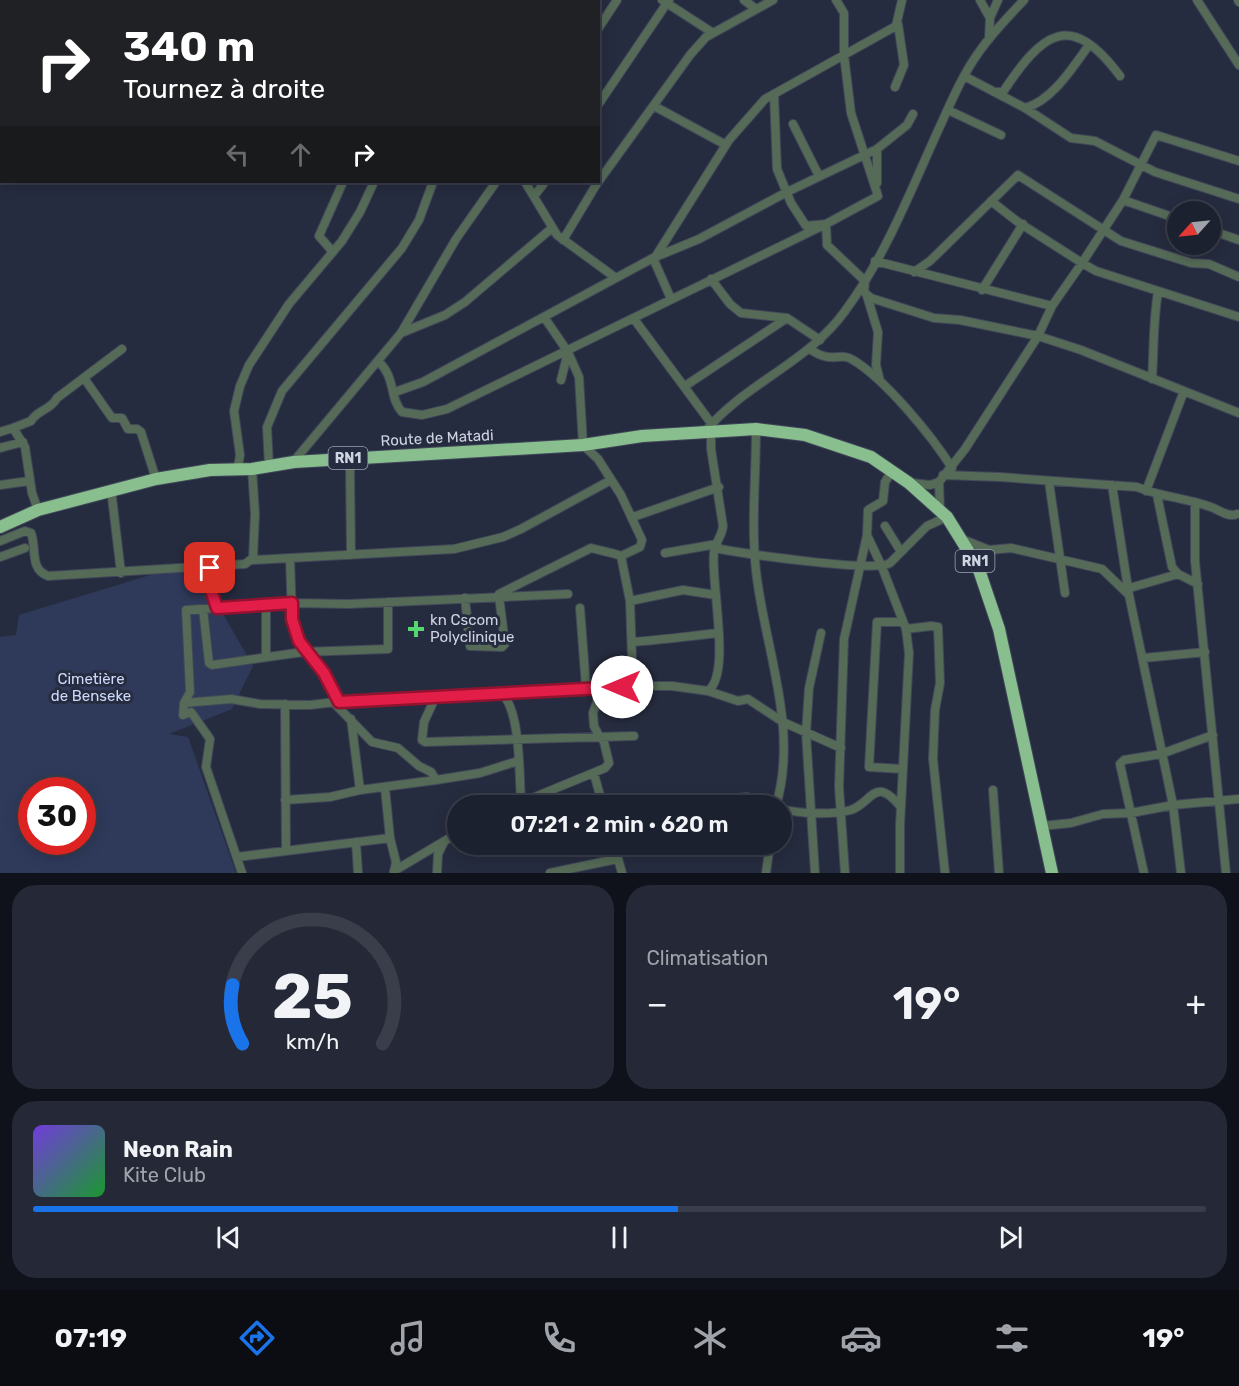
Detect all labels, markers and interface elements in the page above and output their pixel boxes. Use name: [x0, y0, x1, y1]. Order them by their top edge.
text: 340 m: [123, 22, 255, 72]
icon: right: [24, 24, 102, 102]
text: Tournez à droite: [123, 73, 325, 105]
icon: left: [221, 138, 254, 171]
icon: ahead: [284, 138, 317, 171]
icon: right: [347, 138, 380, 171]
north arrow: [1167, 201, 1221, 255]
map controls: [1167, 201, 1221, 255]
street label: Route de Matadi: [380, 426, 494, 450]
road number: RN1: [328, 447, 368, 469]
pin: [184, 542, 235, 593]
road number: RN1: [956, 550, 994, 572]
icon: arrive: [193, 551, 226, 584]
place label: kn Cscom Polyclinique: [430, 611, 514, 646]
marker: kn Cscom Polyclinique: [407, 620, 425, 638]
position arrow: [590, 655, 654, 719]
park label: Cimetière de Benseke: [51, 670, 131, 705]
speed limit sign: 30: [18, 777, 96, 855]
text: 07:21 · 2 min · 620 m: [511, 811, 728, 838]
text: Climatisation: [647, 946, 768, 970]
text: 25: [272, 960, 353, 1034]
text: 19°: [893, 977, 961, 1030]
text: −: [647, 984, 668, 1023]
text: +: [1185, 984, 1206, 1023]
text: km/h: [286, 1029, 340, 1054]
text: Neon Rain: [123, 1136, 233, 1163]
text: Kite Club: [123, 1163, 206, 1187]
icon: previous: [212, 1221, 245, 1254]
icon: pause: [603, 1221, 636, 1254]
icon: next: [994, 1221, 1027, 1254]
icon: directions: [236, 1317, 278, 1359]
icon: music: [387, 1317, 429, 1359]
icon: phone: [538, 1317, 580, 1359]
icon: climate: [689, 1317, 731, 1359]
icon: car: [840, 1317, 882, 1359]
icon: filters: [991, 1317, 1033, 1359]
text: 07:19: [55, 1322, 127, 1354]
text: 19°: [1143, 1322, 1184, 1354]

